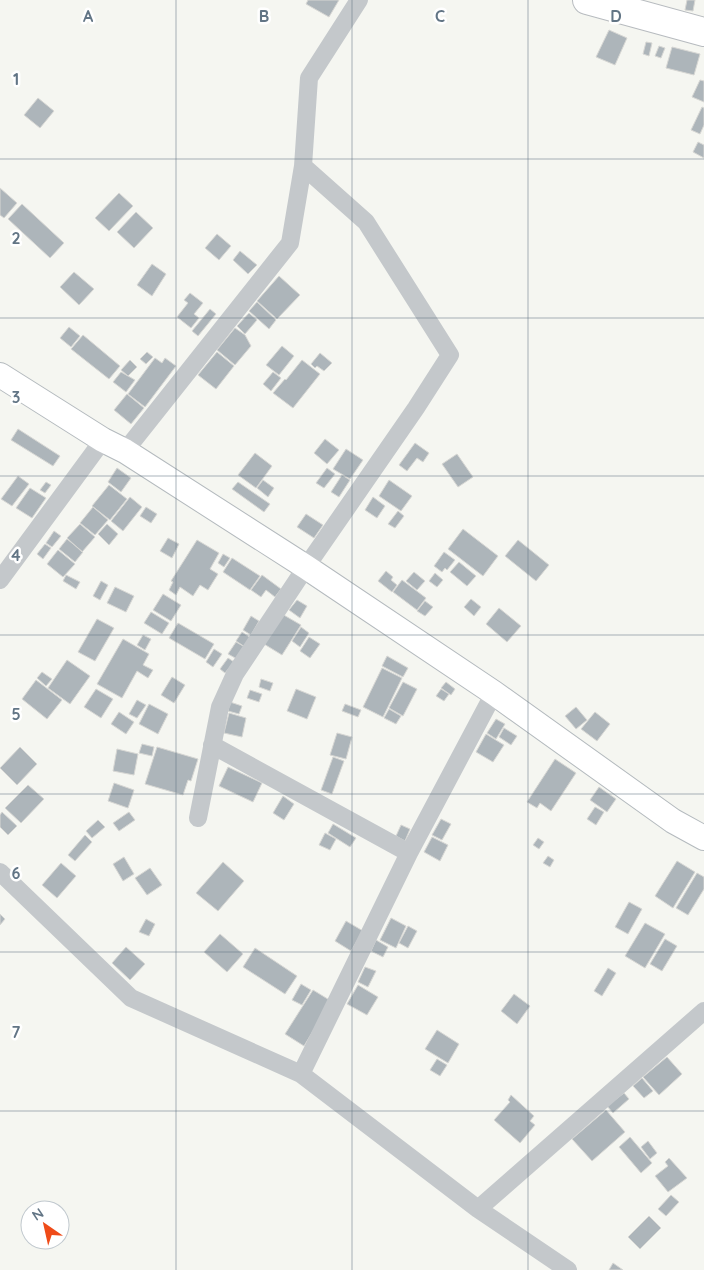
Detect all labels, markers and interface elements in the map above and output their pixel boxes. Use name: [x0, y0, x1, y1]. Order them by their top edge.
text: A: [83, 6, 94, 26]
text: B: [259, 6, 269, 26]
text: C: [435, 6, 445, 26]
text: D: [610, 6, 622, 26]
text: 1: [13, 69, 19, 89]
text: 2: [11, 228, 21, 248]
text: 3: [12, 387, 20, 407]
text: 4: [11, 545, 21, 565]
text: 5: [11, 704, 21, 724]
text: 6: [12, 863, 21, 883]
text: 7: [12, 1022, 21, 1042]
north arrow: [20, 1200, 70, 1250]
text: N: [28, 1204, 47, 1225]

